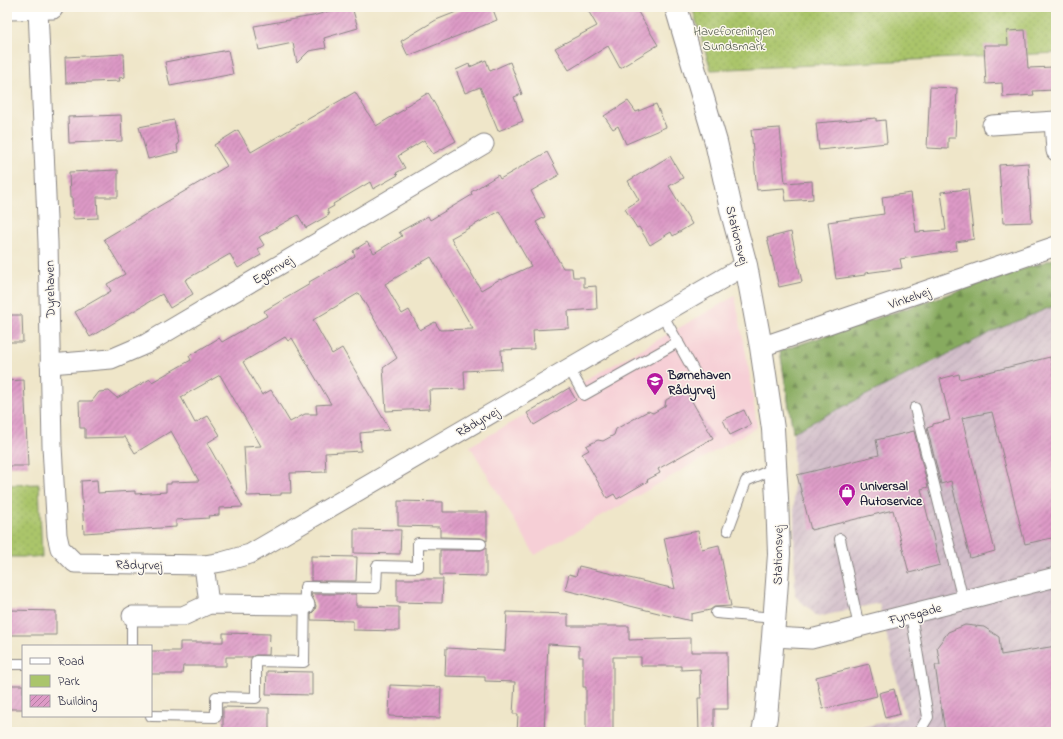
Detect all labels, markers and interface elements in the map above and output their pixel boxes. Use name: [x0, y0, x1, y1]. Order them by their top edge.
park label: Haveforeningen Sundsmark: [694, 22, 774, 56]
street label: Stationsvej: [720, 204, 753, 267]
street label: Egernvej: [249, 251, 297, 291]
street label: Dyrehaven: [40, 260, 62, 319]
street label: Vinkelvej: [885, 282, 933, 315]
place label: Børnehaven Rådyrvej: [667, 366, 731, 402]
school or university icon: Børnehaven Rådyrvej: [645, 371, 665, 396]
street label: Rådyrvej: [453, 402, 504, 443]
place label: Universal Autoservice: [860, 477, 923, 511]
shop icon: Universal Autoservice: [837, 482, 857, 507]
street label: Stationsvej: [768, 524, 789, 585]
street label: Rådyrvej: [115, 556, 163, 576]
street label: Fynsgade: [886, 599, 944, 631]
legend: [22, 645, 152, 717]
text: Road: [58, 653, 84, 671]
text: Park: [58, 673, 80, 691]
text: Building: [57, 693, 97, 712]

